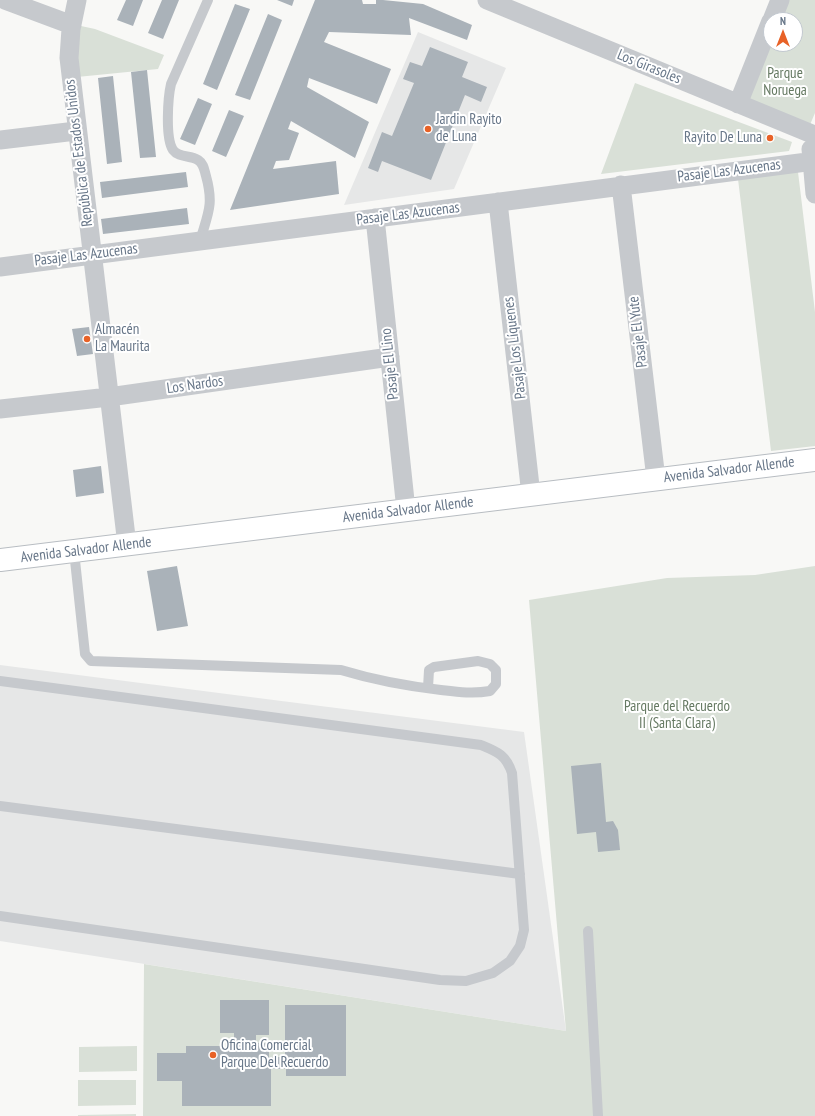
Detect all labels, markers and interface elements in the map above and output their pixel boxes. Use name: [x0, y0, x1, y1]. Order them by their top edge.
north arrow: [763, 12, 803, 52]
text: N: [780, 14, 786, 28]
street label: Los Girasoles: [614, 46, 684, 88]
park label: Parque Noruega: [763, 65, 807, 100]
street label: República de Estados Unidos: [61, 78, 97, 228]
place label: Jardin Rayito de Luna: [436, 111, 502, 146]
marker: Jardin Rayito de Luna: [423, 124, 433, 134]
place label: Rayito De Luna: [684, 129, 762, 147]
marker: Rayito De Luna: [765, 133, 775, 143]
street label: Pasaje Las Azucenas: [676, 156, 782, 186]
street label: Pasaje Las Azucenas: [355, 199, 461, 229]
street label: Pasaje Las Azucenas: [33, 240, 139, 270]
street label: Pasaje El Yute: [625, 295, 651, 369]
street label: Pasaje Los Líquenes: [500, 296, 530, 400]
place label: Almacén La Maurita: [95, 321, 150, 356]
street label: Pasaje El Lino: [377, 327, 403, 401]
marker: Almacén La Maurita: [82, 334, 92, 344]
street label: Los Nardos: [166, 372, 224, 398]
street label: Avenida Salvador Allende: [663, 453, 795, 487]
street label: Avenida Salvador Allende: [342, 493, 474, 527]
street label: Avenida Salvador Allende: [20, 533, 152, 567]
park label: Parque del Recuerdo II (Santa Clara): [624, 698, 730, 733]
place label: Oficina Comercial Parque Del Recuerdo: [221, 1037, 328, 1072]
marker: Oficina Comercial Parque Del Recuerdo: [208, 1050, 218, 1060]

